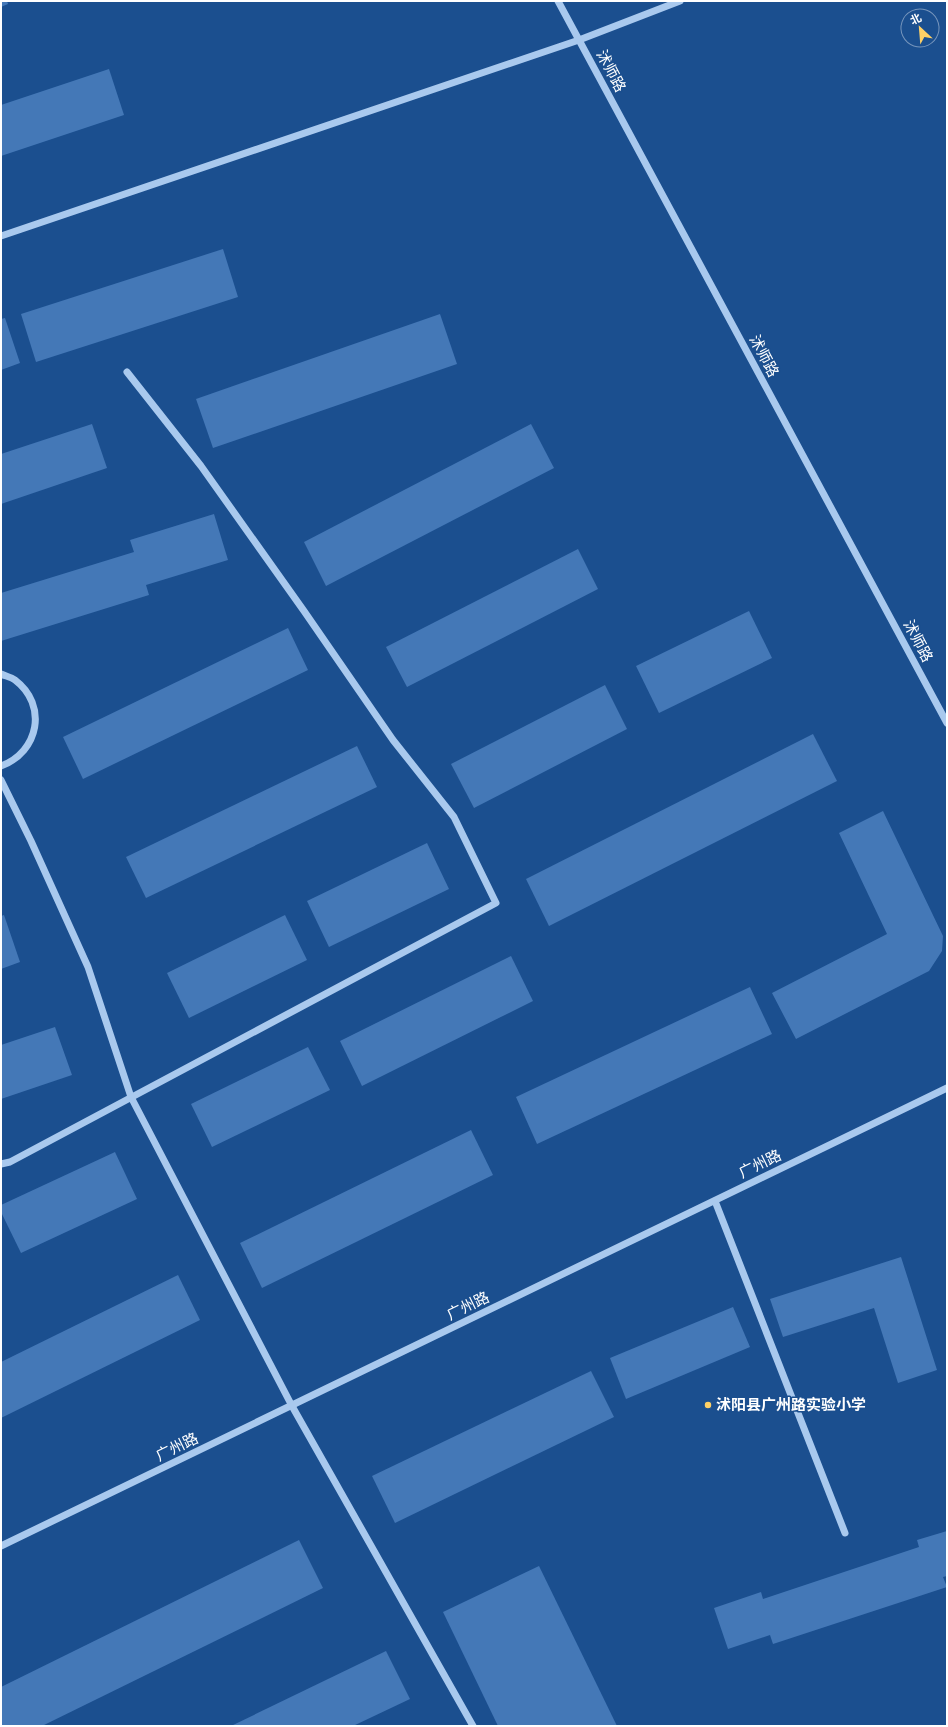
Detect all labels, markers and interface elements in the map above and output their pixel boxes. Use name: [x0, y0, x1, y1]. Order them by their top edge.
north arrow: [900, 8, 940, 48]
text: 北: [907, 9, 924, 29]
street label: 沭师路: [591, 46, 631, 96]
street label: 沭师路: [744, 331, 784, 381]
street label: 沭师路: [898, 616, 938, 666]
street label: 广州路: [735, 1144, 785, 1184]
street label: 广州路: [443, 1286, 493, 1326]
place label: 沭阳县广州路实验小学: [716, 1394, 866, 1416]
marker: 沭阳县广州路实验小学: [703, 1400, 713, 1410]
street label: 广州路: [152, 1427, 202, 1467]

